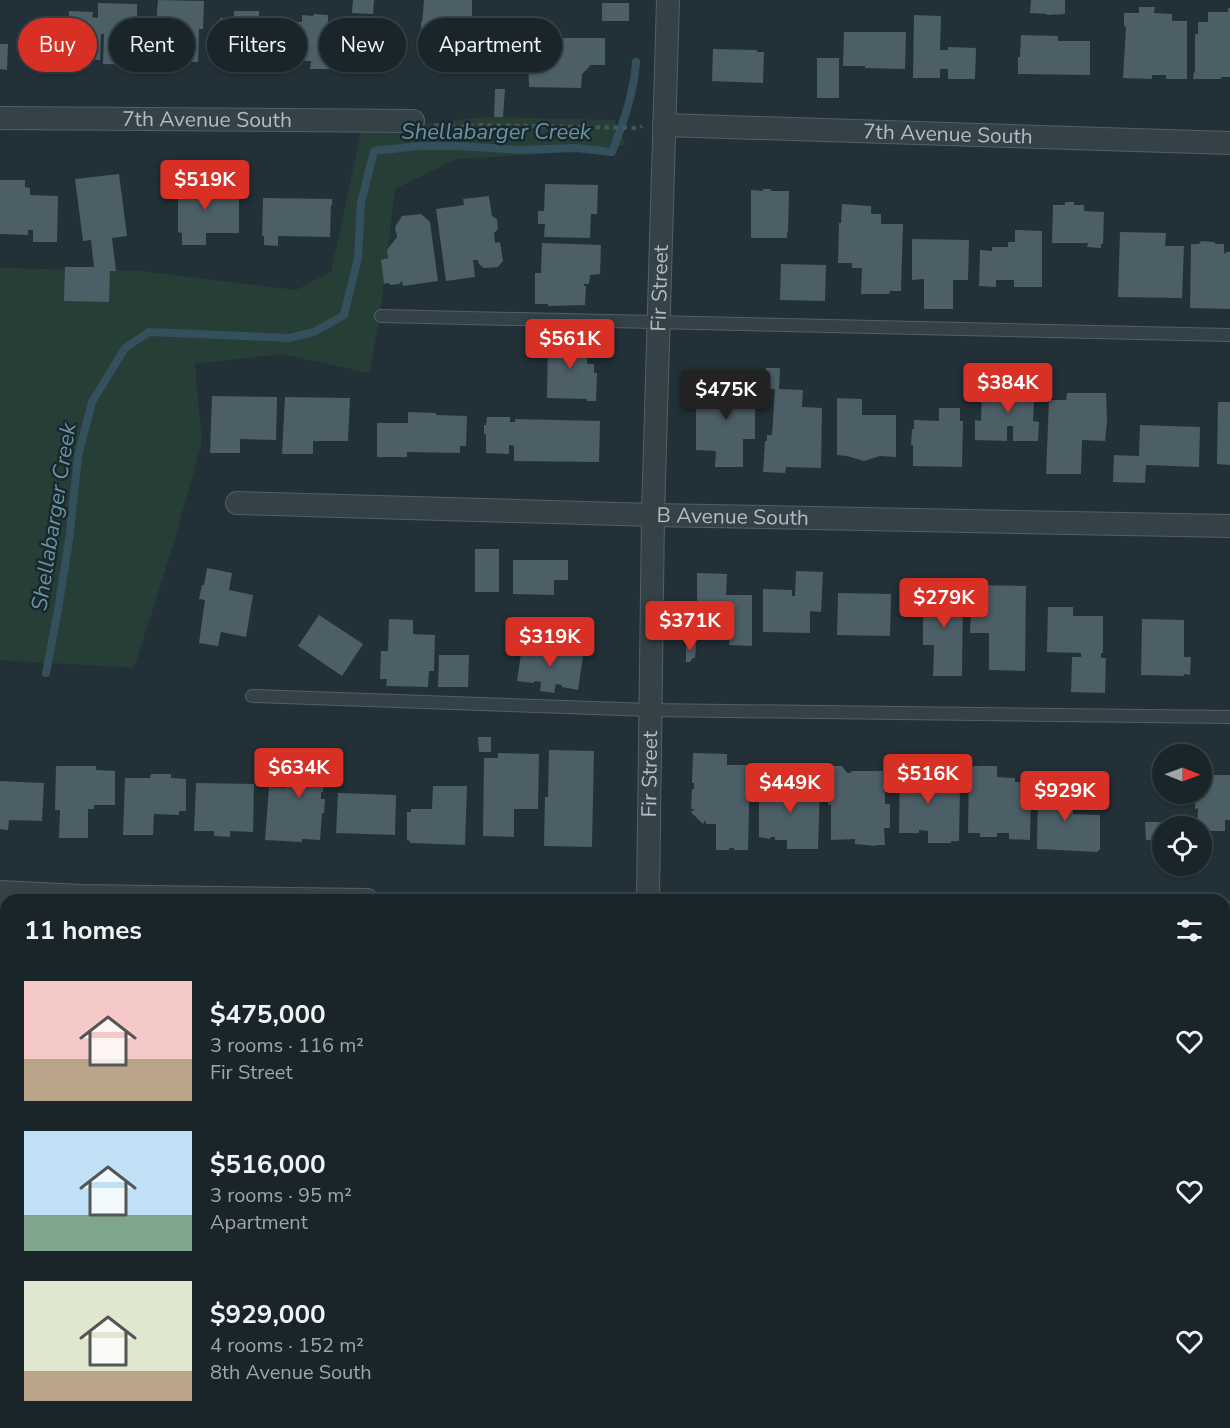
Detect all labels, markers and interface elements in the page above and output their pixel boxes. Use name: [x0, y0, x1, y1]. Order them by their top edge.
chip: Buy: [18, 18, 97, 72]
chip: Rent: [109, 18, 195, 72]
chip: Filters: [207, 18, 307, 72]
chip: New: [319, 18, 406, 72]
chip: Apartment: [418, 18, 562, 72]
street label: 7th Avenue South: [122, 105, 292, 134]
water label: Shellabarger Creek: [401, 117, 592, 147]
street label: 7th Avenue South: [862, 117, 1033, 151]
pin: $519K: [163, 160, 247, 211]
text: $519K: [174, 166, 236, 193]
street label: Fir Street: [644, 244, 675, 332]
pin: $561K: [528, 319, 612, 370]
text: $561K: [539, 325, 601, 352]
pin: $384K: [966, 363, 1050, 414]
text: $384K: [977, 369, 1039, 396]
pin: $475K: [684, 370, 768, 421]
text: $475K: [695, 376, 757, 403]
water label: Shellabarger Creek: [24, 420, 84, 613]
street label: B Avenue South: [656, 501, 809, 532]
pin: $279K: [902, 578, 986, 629]
text: $279K: [913, 584, 975, 611]
pin: $371K: [648, 601, 732, 652]
text: $371K: [659, 607, 721, 634]
pin: $319K: [508, 617, 592, 668]
text: $319K: [519, 623, 581, 650]
street label: Fir Street: [635, 730, 664, 818]
north arrow: [1152, 744, 1212, 804]
map controls: [1152, 744, 1212, 876]
pin: $634K: [257, 748, 341, 799]
text: $634K: [268, 754, 330, 781]
pin: $516K: [886, 754, 970, 805]
text: $516K: [897, 760, 959, 787]
pin: $449K: [748, 763, 832, 814]
text: $449K: [759, 769, 821, 796]
pin: $929K: [1023, 771, 1107, 822]
text: $929K: [1034, 777, 1096, 804]
button: locate: [1152, 816, 1212, 876]
text: 11 homes: [24, 913, 142, 948]
icon: filters: [1173, 914, 1206, 947]
text: $475,000: [210, 997, 326, 1032]
icon: home: [72, 1005, 144, 1077]
icon: heart: [1173, 1025, 1206, 1058]
text: 3 rooms · 116 m²: [210, 1032, 364, 1059]
text: Fir Street: [210, 1059, 292, 1086]
text: $516,000: [210, 1147, 326, 1182]
icon: home: [72, 1155, 144, 1227]
icon: heart: [1173, 1175, 1206, 1208]
text: 3 rooms · 95 m²: [210, 1182, 352, 1209]
text: Apartment: [210, 1209, 308, 1236]
text: $929,000: [210, 1297, 326, 1332]
icon: home: [72, 1305, 144, 1377]
icon: heart: [1173, 1325, 1206, 1358]
text: 4 rooms · 152 m²: [210, 1332, 364, 1359]
text: 8th Avenue South: [210, 1359, 372, 1386]

